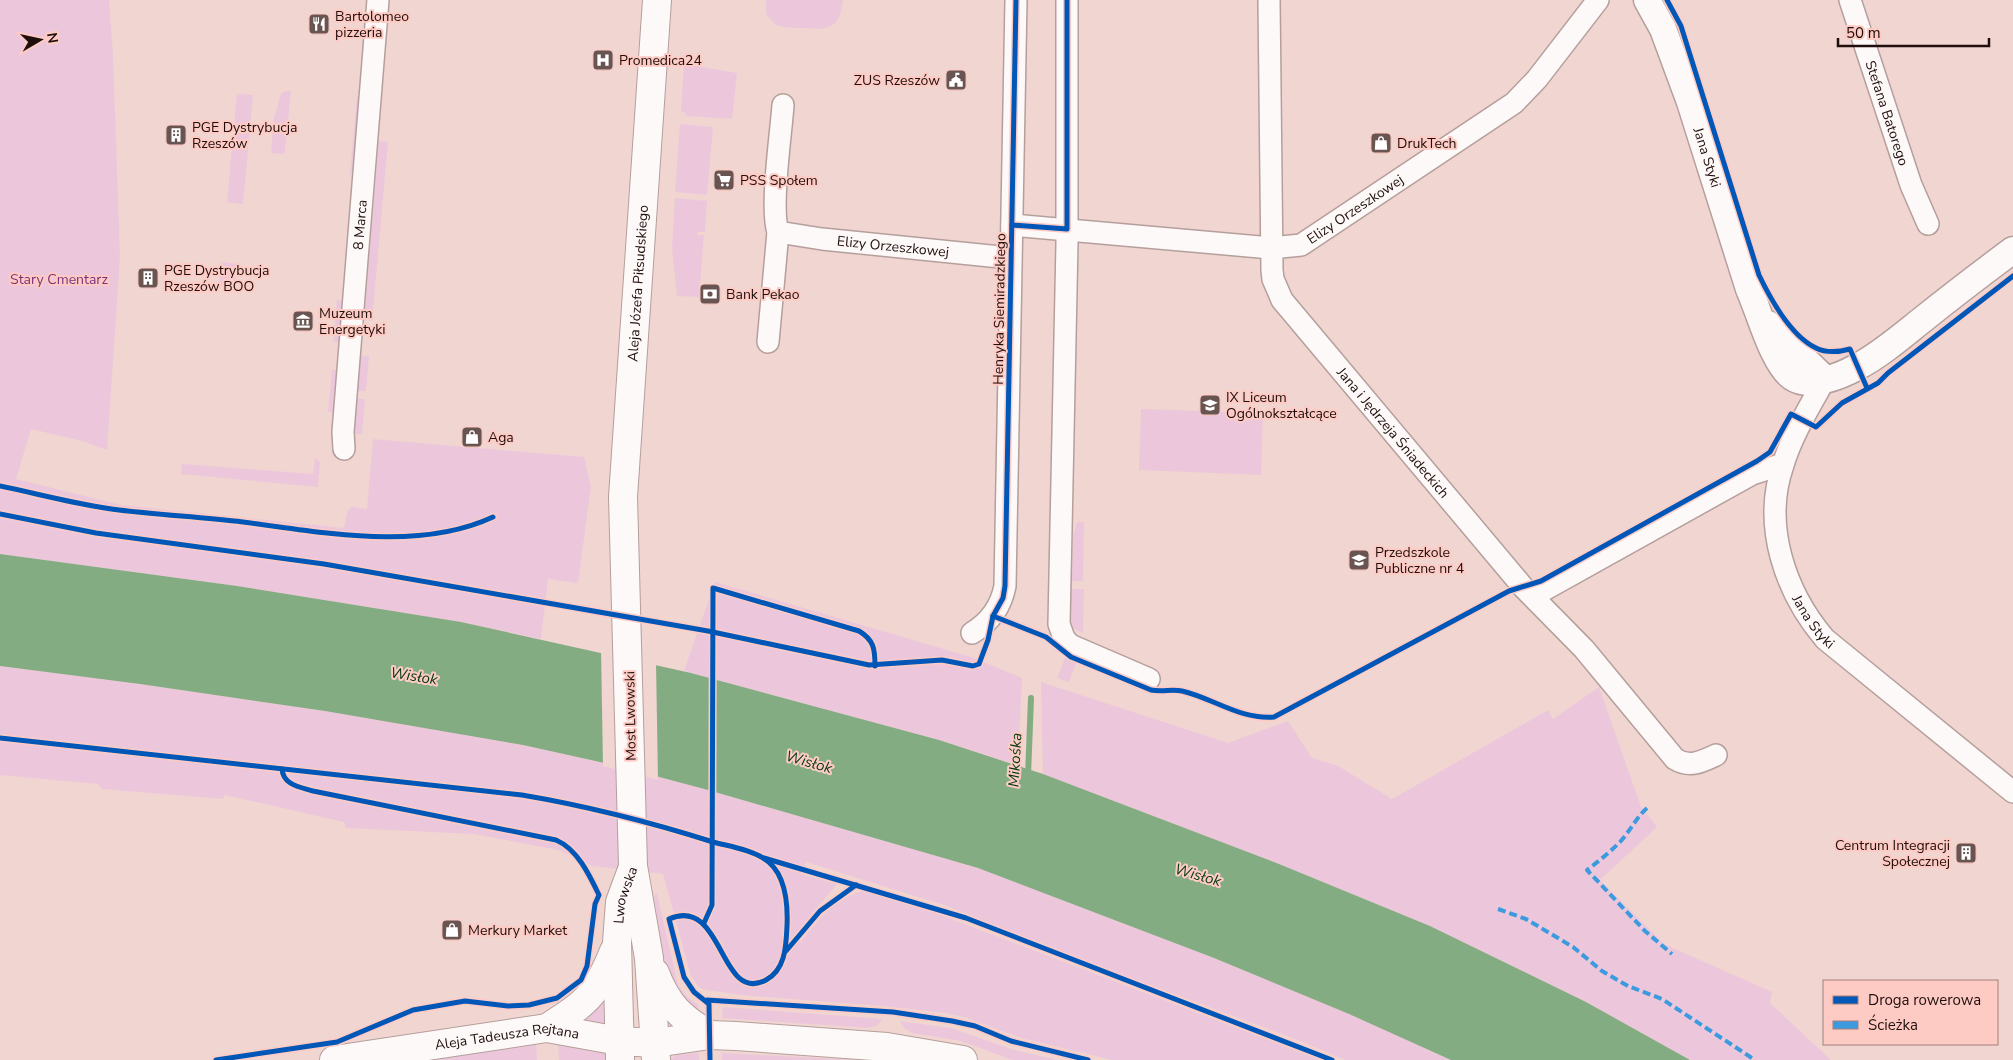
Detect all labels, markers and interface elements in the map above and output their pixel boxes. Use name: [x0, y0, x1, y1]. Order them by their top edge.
place label: Bartolomeo pizzeria: [335, 7, 409, 42]
restaurant icon: Bartolomeo pizzeria: [307, 12, 331, 36]
north arrow: [15, 15, 65, 65]
scale bar: [1838, 15, 1989, 47]
text: 50 m: [1846, 23, 1881, 43]
text: N: [42, 31, 63, 45]
hospital icon: Promedica24: [591, 48, 615, 72]
place label: Promedica24: [619, 51, 702, 70]
street label: Stefana Batorego: [1861, 58, 1913, 168]
public building icon: ZUS Rzeszów: [944, 68, 968, 92]
place label: ZUS Rzeszów: [854, 71, 940, 90]
place label: PGE Dystrybucja Rzeszów: [192, 118, 298, 153]
building icon: PGE Dystrybucja Rzeszów: [164, 123, 188, 147]
street label: Jana Styki: [1688, 124, 1725, 190]
shop icon: DrukTech: [1369, 131, 1393, 155]
place label: DrukTech: [1397, 134, 1457, 153]
supermarket icon: PSS Społem: [712, 168, 736, 192]
street label: Elizy Orzeszkowej: [1303, 170, 1407, 249]
place label: PSS Społem: [740, 171, 818, 190]
street label: 8 Marca: [349, 199, 372, 251]
street label: Aleja Józefa Piłsudskiego: [623, 204, 653, 362]
street label: Elizy Orzeszkowej: [836, 232, 950, 262]
street label: Henryka Siemiradzkiego: [989, 233, 1010, 385]
place label: PGE Dystrybucja Rzeszów BOO: [164, 261, 270, 296]
building icon: PGE Dystrybucja Rzeszów BOO: [136, 266, 160, 290]
park label: Stary Cmentarz: [10, 270, 108, 289]
bank icon: Bank Pekao: [698, 282, 722, 306]
place label: Bank Pekao: [726, 285, 800, 304]
place label: Muzeum Energetyki: [319, 304, 386, 339]
museum icon: Muzeum Energetyki: [291, 309, 315, 333]
street label: Jana i Jędrzeja Śniadeckich: [1332, 363, 1453, 502]
place label: IX Liceum Ogólnokształcące: [1226, 388, 1337, 423]
school or university icon: IX Liceum Ogólnokształcące: [1198, 393, 1222, 417]
shop icon: Aga: [460, 425, 484, 449]
place label: Aga: [488, 428, 514, 447]
place label: Przedszkole Publiczne nr 4: [1375, 543, 1464, 578]
school or university icon: Przedszkole Publiczne nr 4: [1347, 548, 1371, 572]
street label: Jana Styki: [1787, 591, 1838, 653]
water label: Wisłok: [389, 662, 439, 690]
street label: Most Lwowski: [620, 671, 641, 761]
water label: Mikośka: [1004, 732, 1026, 788]
water label: Wisłok: [783, 746, 835, 778]
place label: Centrum Integracji Społecznej: [1835, 836, 1950, 871]
building icon: Centrum Integracji Społecznej: [1954, 841, 1978, 865]
water label: Wisłok: [1172, 859, 1224, 891]
street label: Lwowska: [609, 864, 642, 924]
shop icon: Merkury Market: [440, 918, 464, 942]
place label: Merkury Market: [468, 921, 567, 940]
legend: [1823, 980, 1998, 1045]
text: Droga rowerowa: [1868, 990, 1981, 1010]
text: Ścieżka: [1868, 1014, 1918, 1035]
street label: Aleja Tadeusza Rejtana: [433, 1019, 581, 1055]

